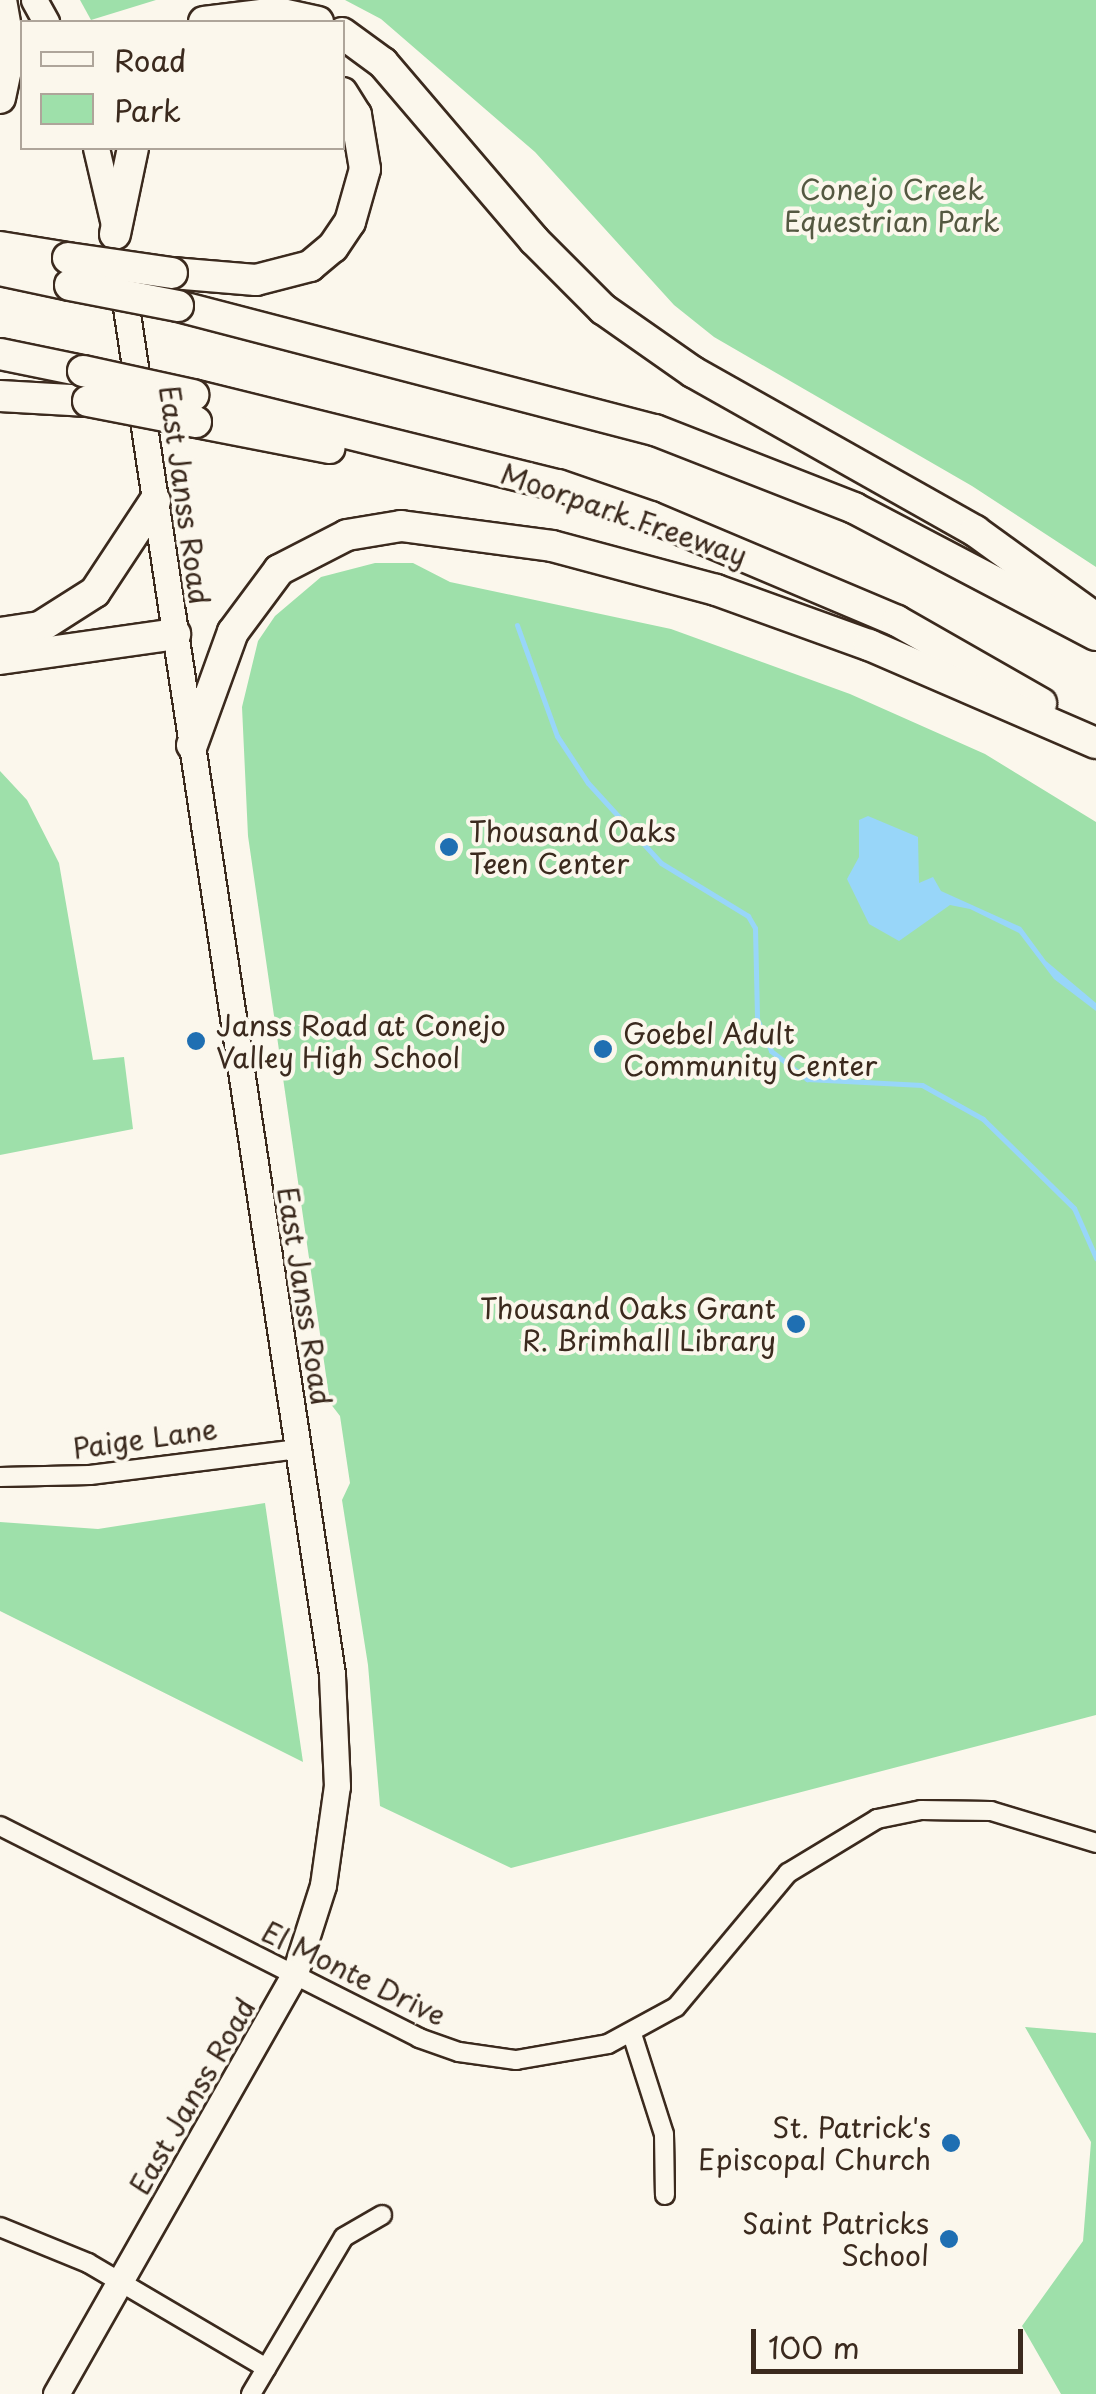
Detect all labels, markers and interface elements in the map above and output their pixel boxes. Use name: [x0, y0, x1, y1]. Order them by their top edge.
legend: [20, 20, 345, 150]
text: Road: [114, 37, 187, 82]
text: Park: [114, 87, 181, 132]
park label: Conejo Creek Equestrian Park: [785, 172, 999, 238]
street label: East Janss Road: [153, 384, 217, 606]
street label: Moorpark Freeway: [496, 456, 752, 572]
place label: Thousand Oaks Teen Center: [469, 814, 677, 880]
marker: Thousand Oaks Teen Center: [438, 836, 460, 858]
place label: Janss Road at Conejo Valley High School: [216, 1008, 507, 1074]
place label: Goebel Adult Community Center: [623, 1016, 880, 1082]
marker: Janss Road at Conejo Valley High School: [185, 1030, 207, 1052]
marker: Goebel Adult Community Center: [592, 1038, 614, 1060]
street label: East Janss Road: [271, 1185, 339, 1407]
place label: Thousand Oaks Grant R. Brimhall Library: [479, 1291, 776, 1357]
marker: Thousand Oaks Grant R. Brimhall Library: [785, 1313, 807, 1335]
street label: Paige Lane: [71, 1411, 219, 1465]
street label: El Monte Drive: [256, 1914, 452, 2032]
street label: East Janss Road: [123, 1993, 261, 2199]
place label: St. Patrick's Episcopal Church: [698, 2110, 931, 2176]
marker: St. Patrick's Episcopal Church: [940, 2132, 962, 2154]
place label: Saint Patricks School: [741, 2206, 929, 2272]
marker: Saint Patricks School: [938, 2228, 960, 2250]
scale bar: [756, 2309, 1028, 2371]
text: 100 m: [768, 2324, 860, 2369]

